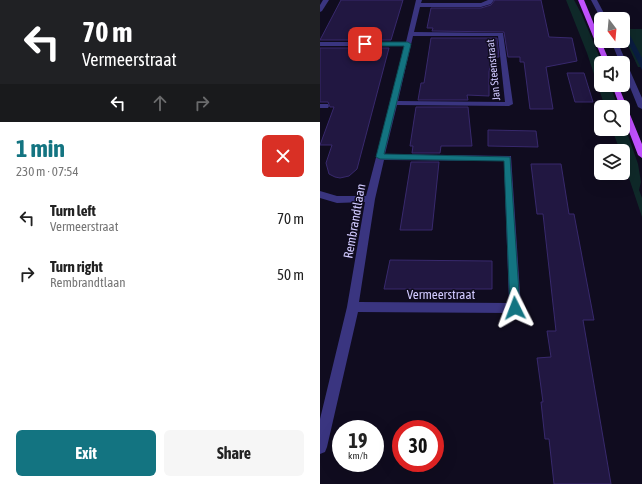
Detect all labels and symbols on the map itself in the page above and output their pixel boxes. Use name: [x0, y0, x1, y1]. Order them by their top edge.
north arrow: [594, 12, 630, 48]
pin: [348, 27, 382, 61]
street label: Jan Steenstraat: [484, 39, 502, 101]
street label: Rembrandtlaan: [341, 183, 368, 260]
street label: Vermeerstraat: [407, 287, 475, 302]
position arrow: [494, 287, 536, 329]
speed limit sign: 30: [392, 420, 444, 472]

